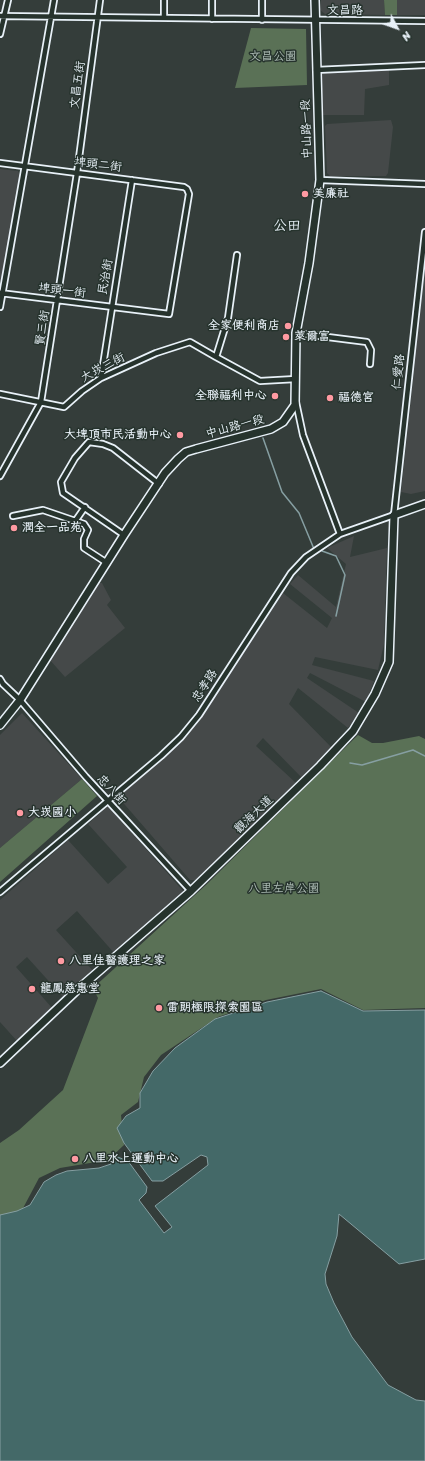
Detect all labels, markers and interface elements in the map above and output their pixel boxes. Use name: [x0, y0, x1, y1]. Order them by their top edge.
street label: 文昌路: [327, 4, 363, 18]
north arrow: [377, 8, 417, 48]
text: N: [397, 27, 416, 45]
park label: 文昌公園: [249, 50, 297, 64]
street label: 文昌五街: [68, 60, 88, 110]
street label: 中山路一段: [299, 99, 315, 159]
street label: 埤頭二街: [73, 155, 123, 175]
place label: 美廉社: [313, 187, 349, 201]
marker: 美廉社: [300, 189, 310, 199]
district label: 公田: [273, 218, 301, 234]
street label: 民治街: [96, 258, 116, 296]
street label: 埤頭一街: [37, 281, 87, 301]
street label: 賢三街: [33, 309, 53, 347]
place label: 全家便利商店: [208, 319, 280, 333]
marker: 全家便利商店: [283, 321, 293, 331]
place label: 萊爾富: [294, 330, 330, 344]
marker: 萊爾富: [281, 332, 291, 342]
street label: 大崁三街: [78, 350, 128, 386]
street label: 仁愛路: [390, 353, 408, 391]
place label: 全聯福利中心: [195, 389, 267, 403]
marker: 全聯福利中心: [270, 391, 280, 401]
place label: 福德宮: [338, 391, 374, 405]
marker: 福德宮: [325, 393, 335, 403]
street label: 中山路一段: [204, 412, 266, 442]
place label: 大埤頂市民活動中心: [64, 428, 172, 442]
marker: 大埤頂市民活動中心: [175, 430, 185, 440]
place label: 潤全一品苑: [22, 521, 82, 535]
marker: 潤全一品苑: [9, 523, 19, 533]
street label: 忠孝路: [189, 667, 221, 705]
street label: 忠八街: [93, 772, 129, 808]
street label: 觀海大道: [232, 793, 276, 837]
place label: 大崁國小: [28, 806, 76, 820]
marker: 大崁國小: [15, 808, 25, 818]
park label: 八里左岸公園: [248, 882, 320, 896]
place label: 八里佳醫護理之家: [69, 954, 165, 968]
marker: 八里佳醫護理之家: [56, 956, 66, 966]
place label: 龍鳳慈惠堂: [40, 982, 100, 996]
marker: 龍鳳慈惠堂: [27, 984, 37, 994]
place label: 雷朗極限探索園區: [167, 1001, 263, 1015]
marker: 雷朗極限探索園區: [154, 1003, 164, 1013]
place label: 八里水上運動中心: [83, 1152, 179, 1166]
marker: 八里水上運動中心: [70, 1154, 80, 1164]

